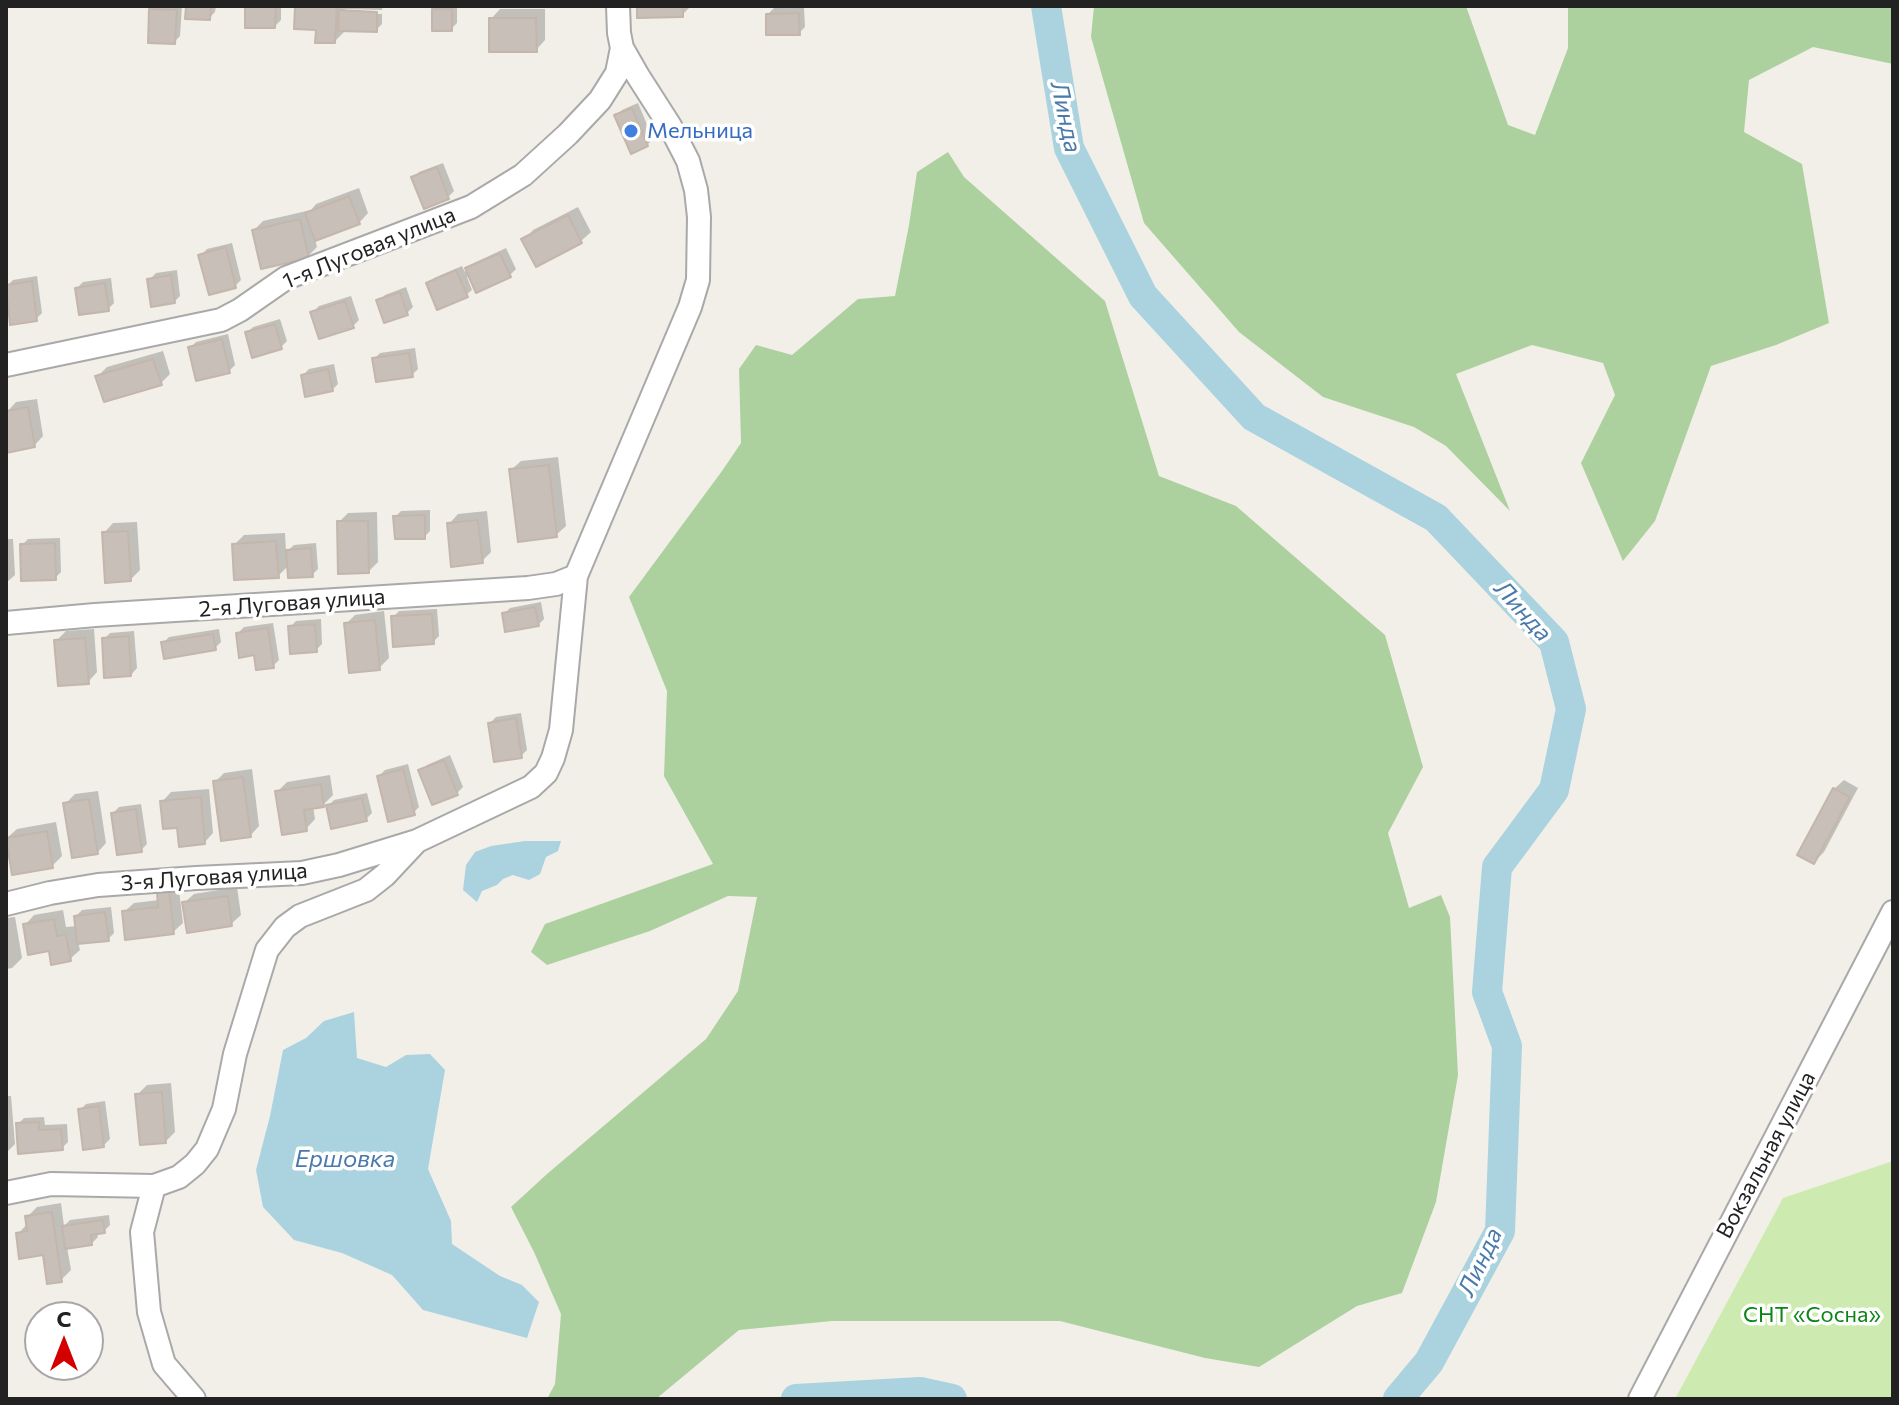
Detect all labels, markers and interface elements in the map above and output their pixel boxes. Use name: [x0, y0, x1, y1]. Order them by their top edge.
water label: Линда: [1044, 79, 1088, 155]
place label: Мельница: [647, 118, 753, 144]
marker: Мельница: [622, 122, 640, 140]
street label: 1-я Луговая улица: [279, 201, 459, 295]
water label: Линда: [1488, 575, 1558, 647]
street label: 2-я Луговая улица: [198, 583, 386, 623]
street label: 3-я Луговая улица: [120, 857, 308, 897]
street label: Вокзальная улица: [1711, 1067, 1821, 1243]
water label: Ершовка: [295, 1145, 395, 1173]
water label: Линда: [1452, 1223, 1508, 1301]
north arrow: [24, 1301, 104, 1381]
park label: СНТ «Сосна»: [1743, 1302, 1881, 1328]
text: С: [56, 1305, 72, 1332]

